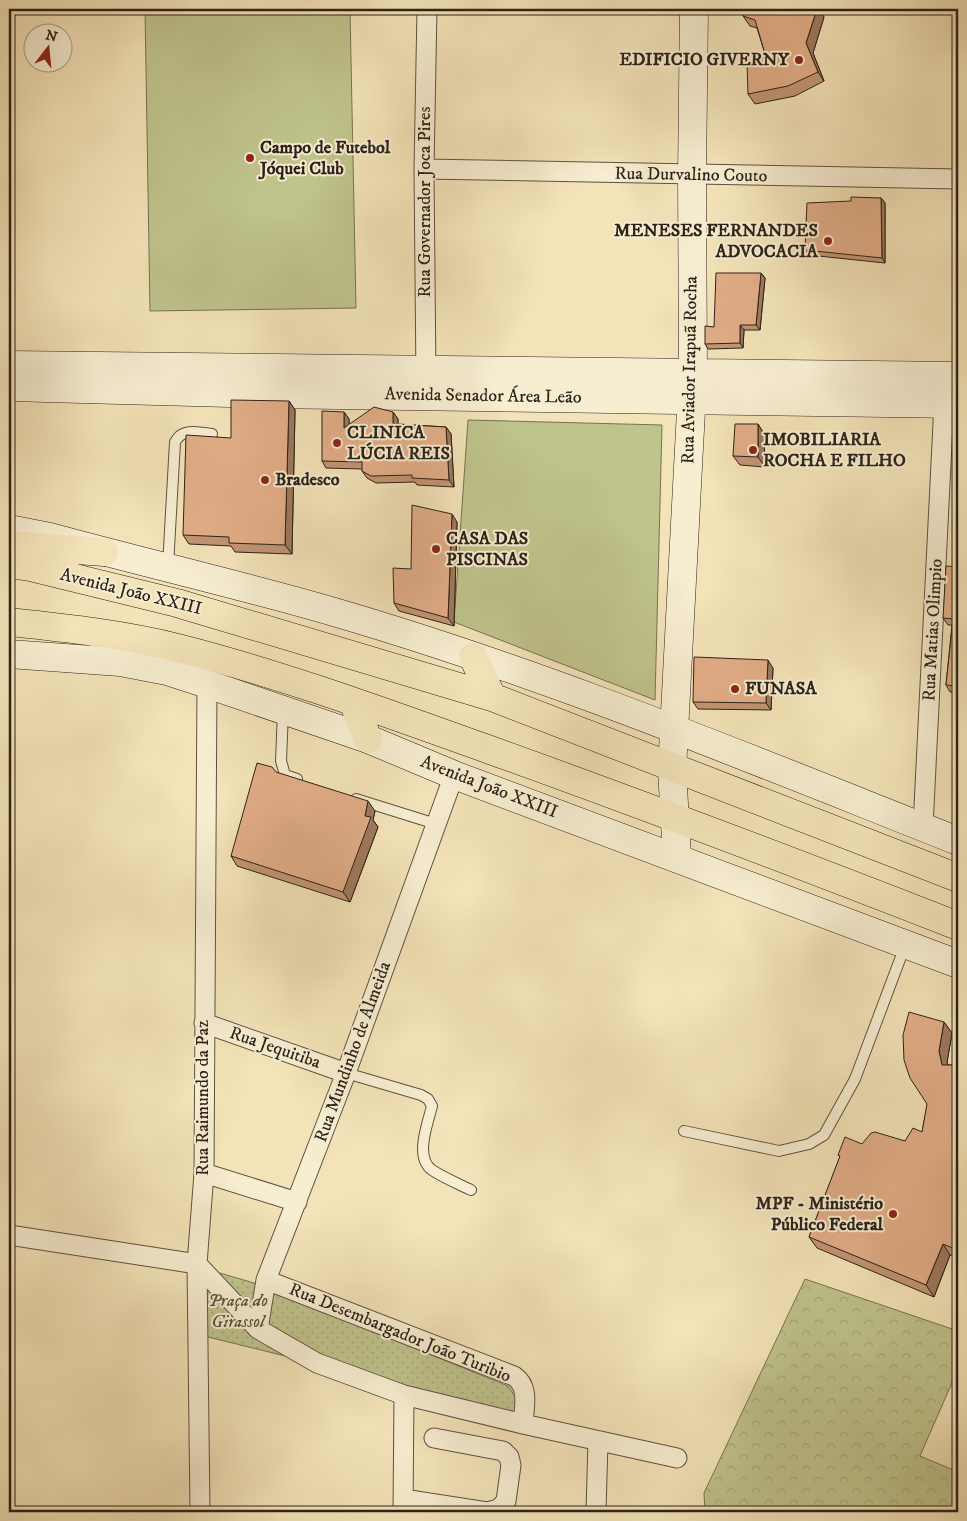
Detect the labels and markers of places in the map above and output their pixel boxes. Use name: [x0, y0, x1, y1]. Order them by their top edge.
place label: EDIFICIO GIVERNY: [619, 49, 790, 71]
marker: EDIFICIO GIVERNY: [793, 54, 805, 66]
place label: Campo de Futebol Jóquei Club: [258, 137, 391, 180]
marker: Campo de Futebol Jóquei Club: [244, 152, 256, 164]
place label: MENESES FERNANDES ADVOCACIA: [614, 220, 819, 263]
marker: MENESES FERNANDES ADVOCACIA: [822, 235, 834, 247]
place label: CLINICA LÚCIA REIS: [347, 422, 450, 465]
place label: IMOBILIARIA ROCHA E FILHO: [763, 429, 906, 472]
marker: CLINICA LÚCIA REIS: [331, 437, 343, 449]
marker: IMOBILIARIA ROCHA E FILHO: [747, 444, 759, 456]
place label: Bradesco: [275, 469, 340, 491]
marker: Bradesco: [259, 474, 271, 486]
place label: CASA DAS PISCINAS: [446, 528, 528, 571]
marker: CASA DAS PISCINAS: [430, 543, 442, 555]
place label: FUNASA: [745, 678, 817, 700]
marker: FUNASA: [729, 683, 741, 695]
place label: MPF - Ministério Público Federal: [756, 1193, 884, 1236]
marker: MPF - Ministério Público Federal: [887, 1208, 899, 1220]

